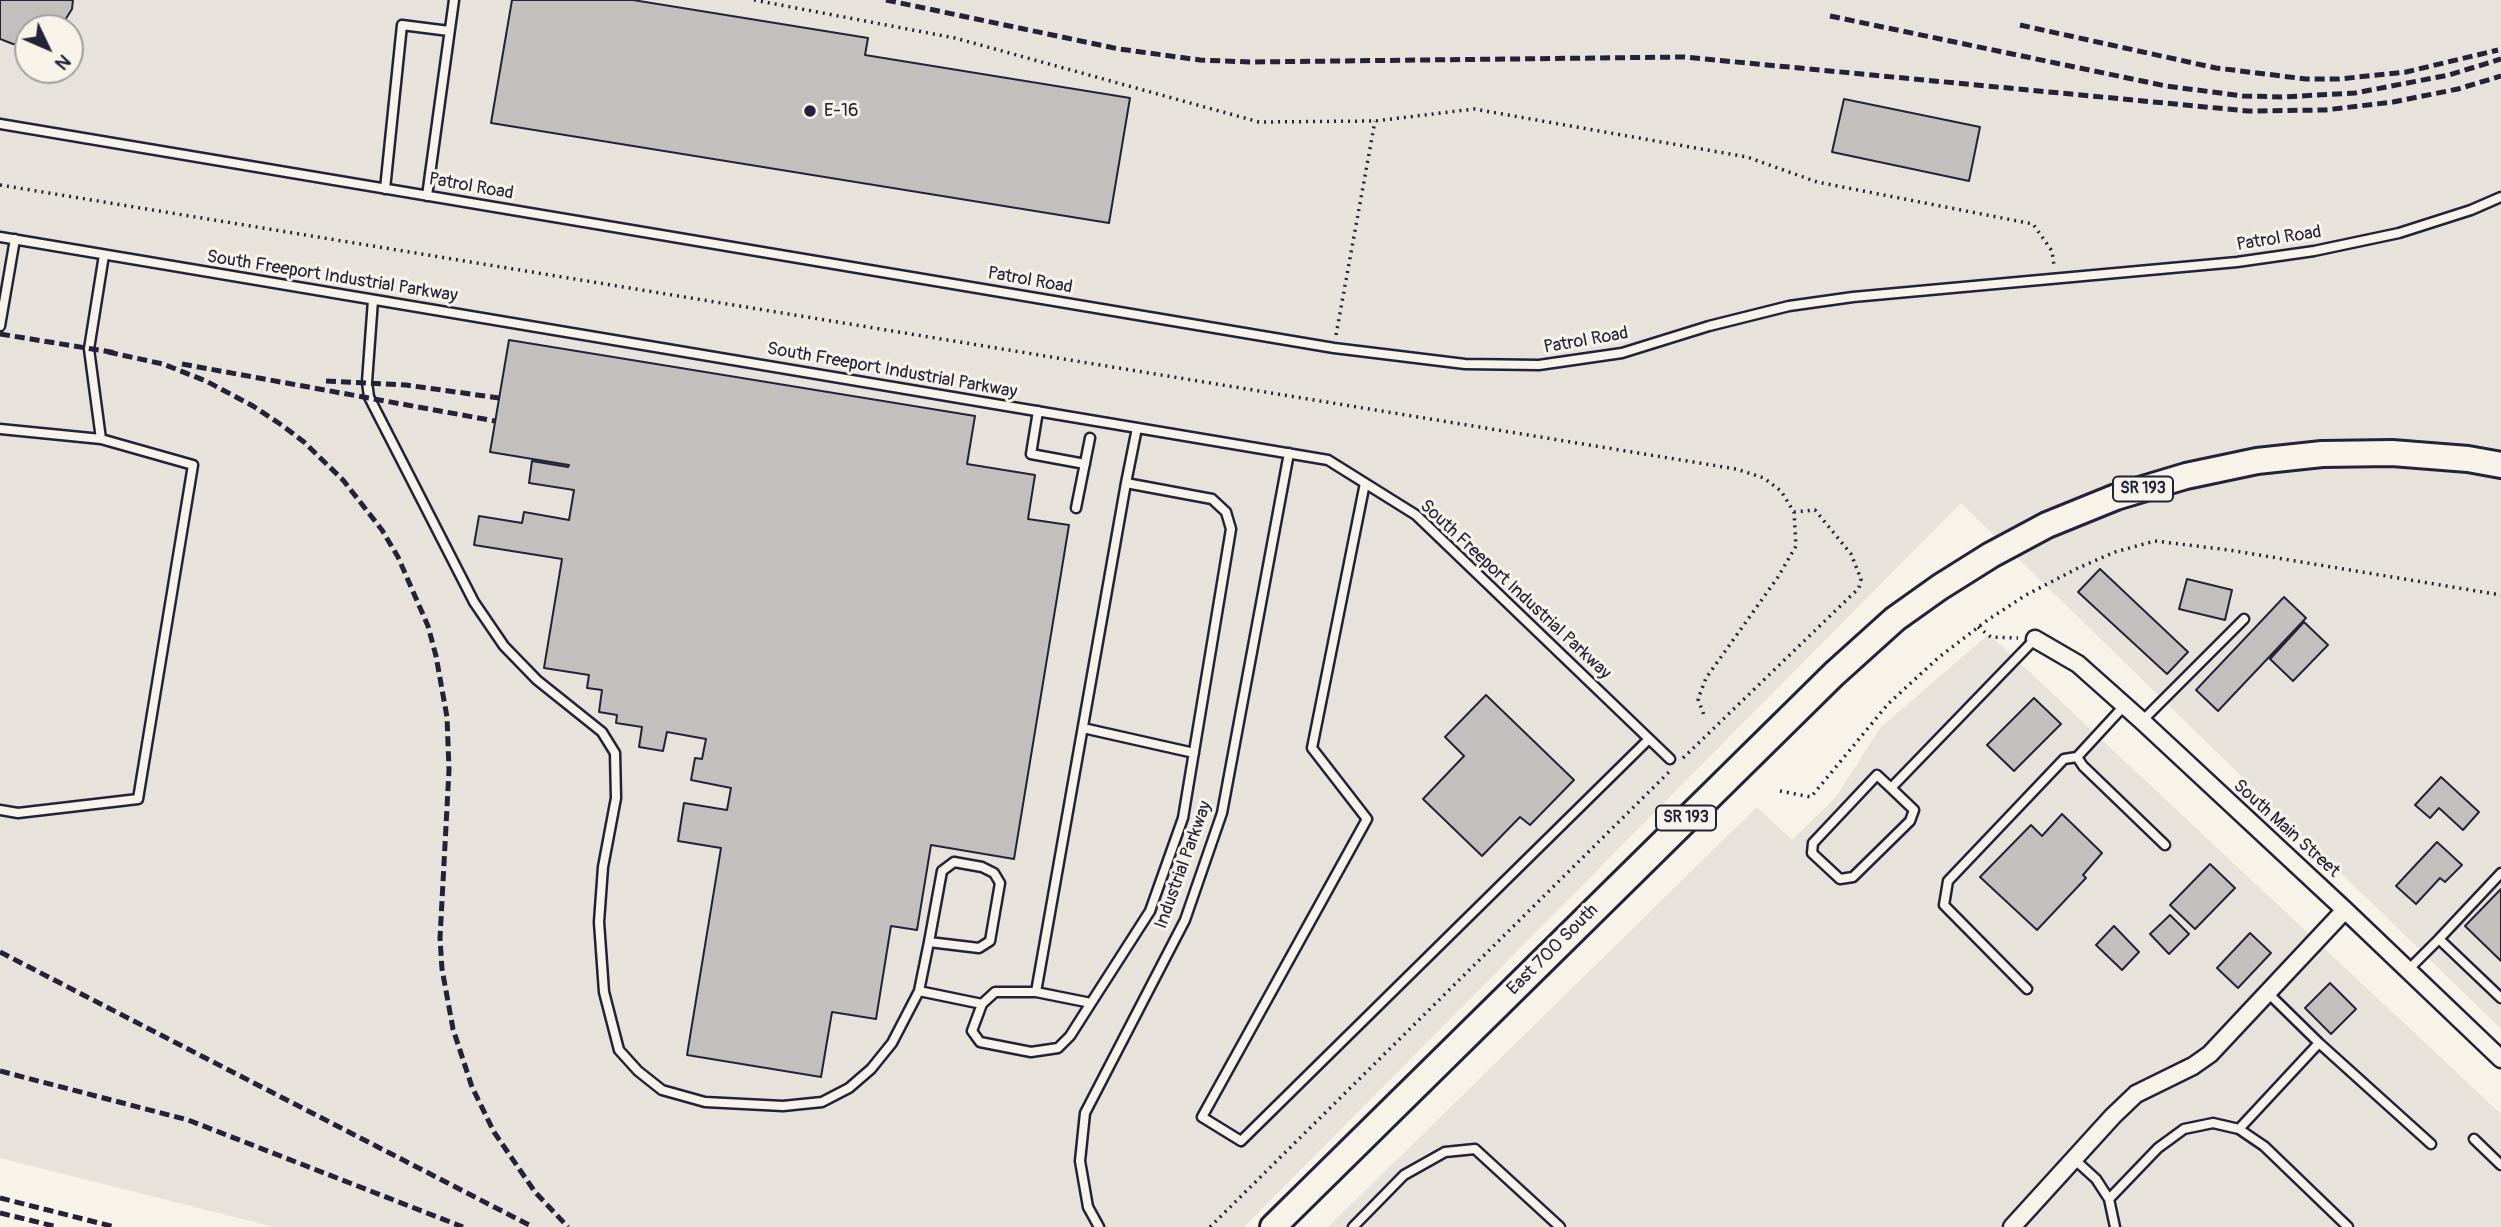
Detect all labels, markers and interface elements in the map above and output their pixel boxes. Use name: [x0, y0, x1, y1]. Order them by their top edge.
north arrow: [14, 14, 84, 84]
text: N: [50, 49, 76, 75]
place label: E-16: [824, 100, 859, 122]
marker: E-16: [802, 103, 818, 119]
street label: Patrol Road: [427, 169, 515, 205]
street label: Patrol Road: [2235, 222, 2323, 256]
street label: South Freeport Industrial Parkway: [205, 246, 459, 308]
street label: Patrol Road: [986, 263, 1074, 299]
street label: Patrol Road: [1542, 323, 1630, 359]
street label: South Freeport Industrial Parkway: [765, 338, 1019, 404]
road number: SR 193: [2113, 476, 2173, 502]
street label: South Freeport Industrial Parkway: [1415, 496, 1615, 684]
street label: South Main Street: [2228, 775, 2344, 883]
street label: Industrial Parkway: [1151, 798, 1217, 932]
road number: SR 193: [1656, 806, 1716, 831]
street label: East 700 South: [1503, 900, 1603, 1000]

